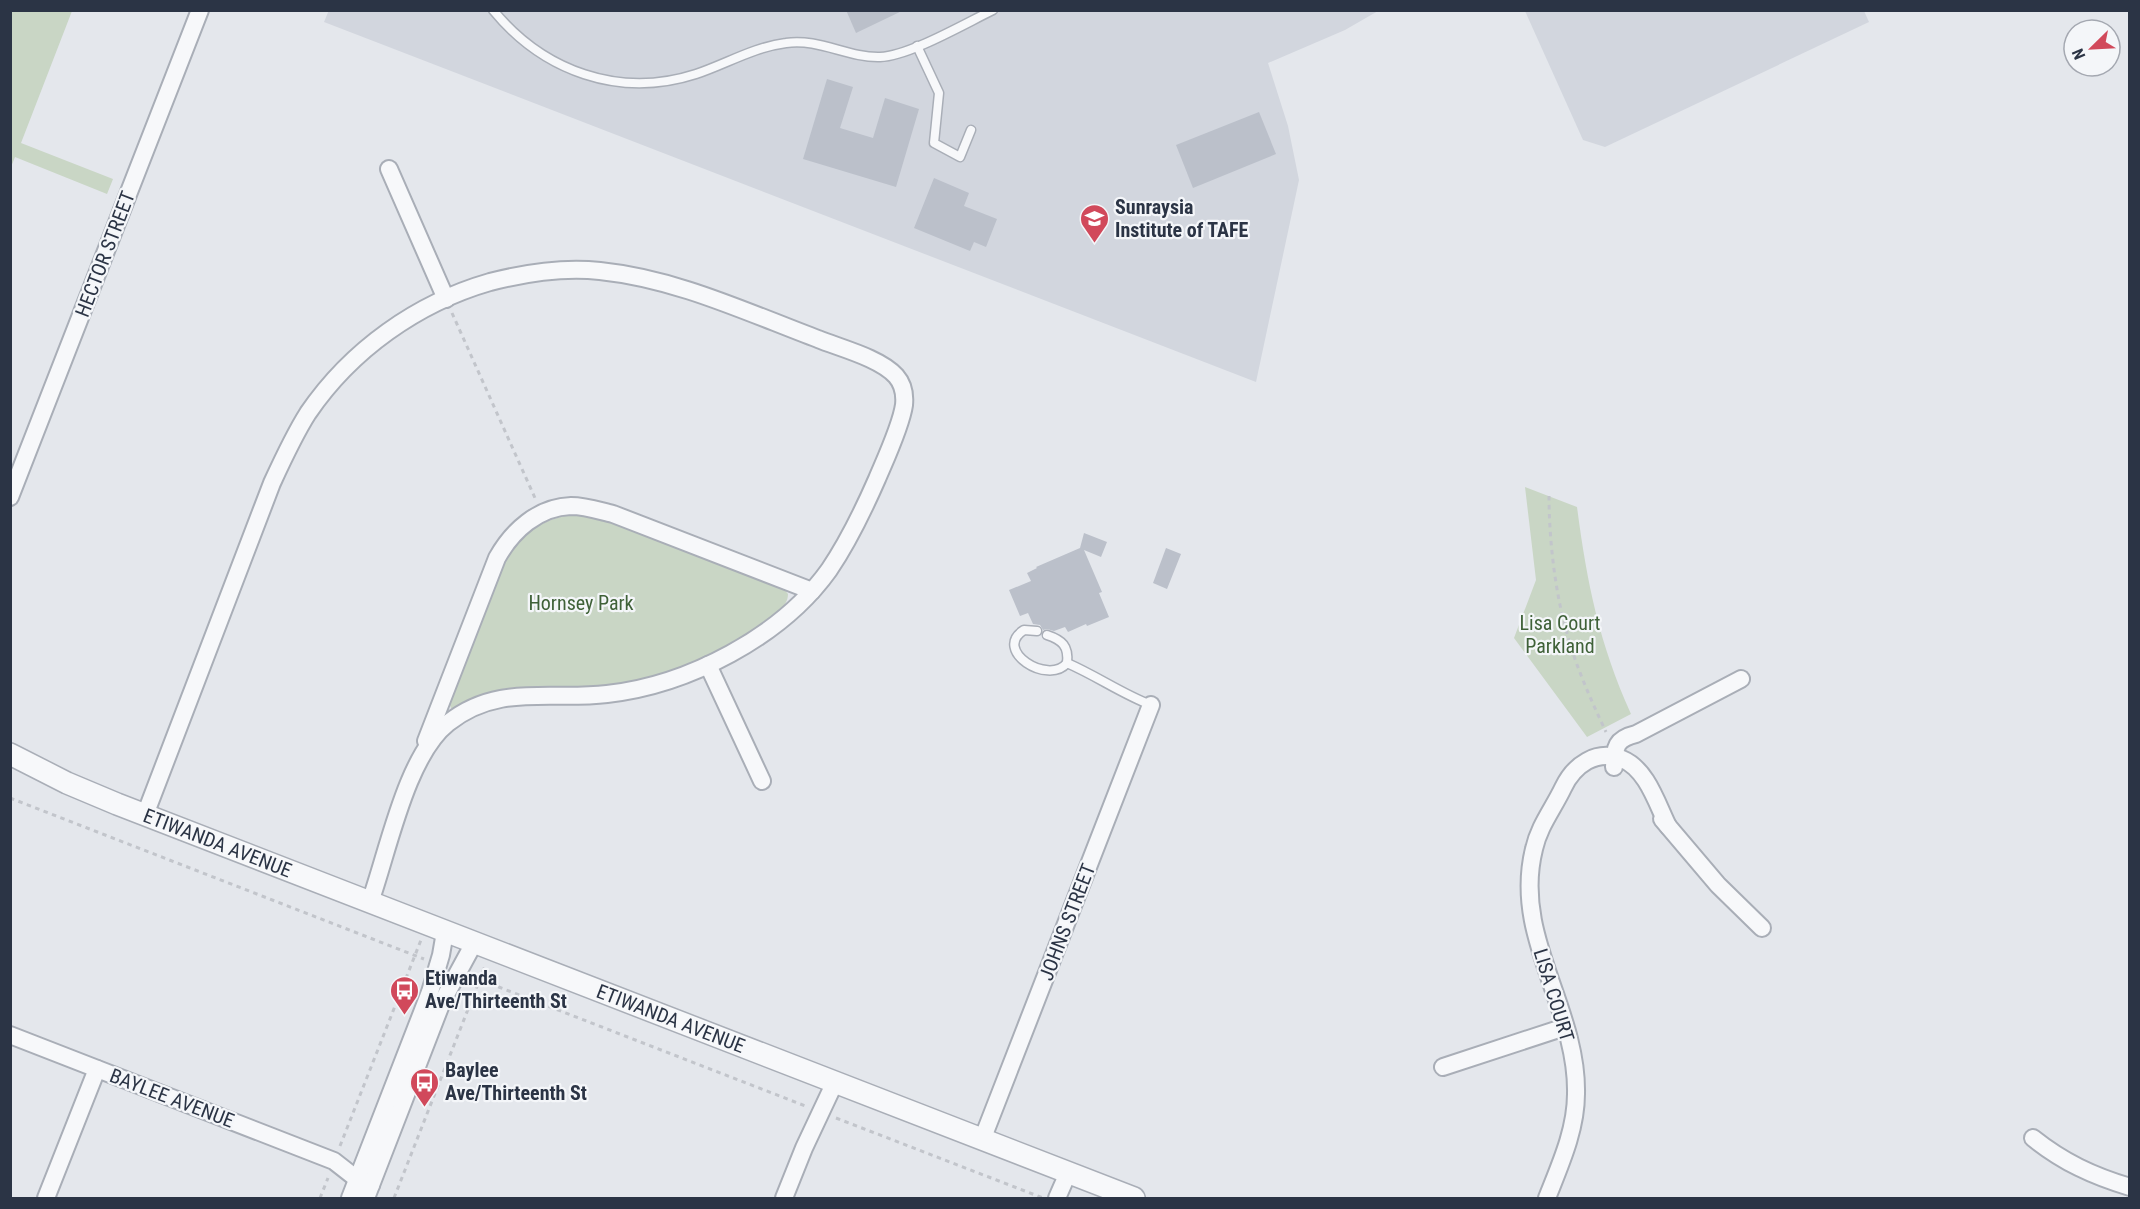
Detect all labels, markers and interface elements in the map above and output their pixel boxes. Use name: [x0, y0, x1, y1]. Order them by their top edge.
north arrow: [2062, 18, 2122, 78]
text: N: [2068, 46, 2089, 62]
street label: HECTOR STREET: [70, 188, 140, 320]
place label: Sunraysia Institute of TAFE: [1115, 195, 1248, 242]
school or university icon: Sunraysia Institute of TAFE: [1078, 202, 1110, 244]
park label: Hornsey Park: [528, 591, 634, 615]
park label: Lisa Court Parkland: [1520, 611, 1601, 658]
street label: ETIWANDA AVENUE: [140, 803, 295, 883]
street label: JOHNS STREET: [1034, 860, 1100, 984]
street label: LISA COURT: [1529, 946, 1579, 1044]
place label: Etiwanda Ave/Thirteenth St: [425, 966, 567, 1013]
bus stop icon: Etiwanda Ave/Thirteenth St: [388, 974, 420, 1016]
street label: ETIWANDA AVENUE: [593, 979, 748, 1058]
place label: Baylee Ave/Thirteenth St: [445, 1058, 587, 1105]
street label: BAYLEE AVENUE: [106, 1063, 238, 1133]
bus stop icon: Baylee Ave/Thirteenth St: [408, 1066, 440, 1108]

